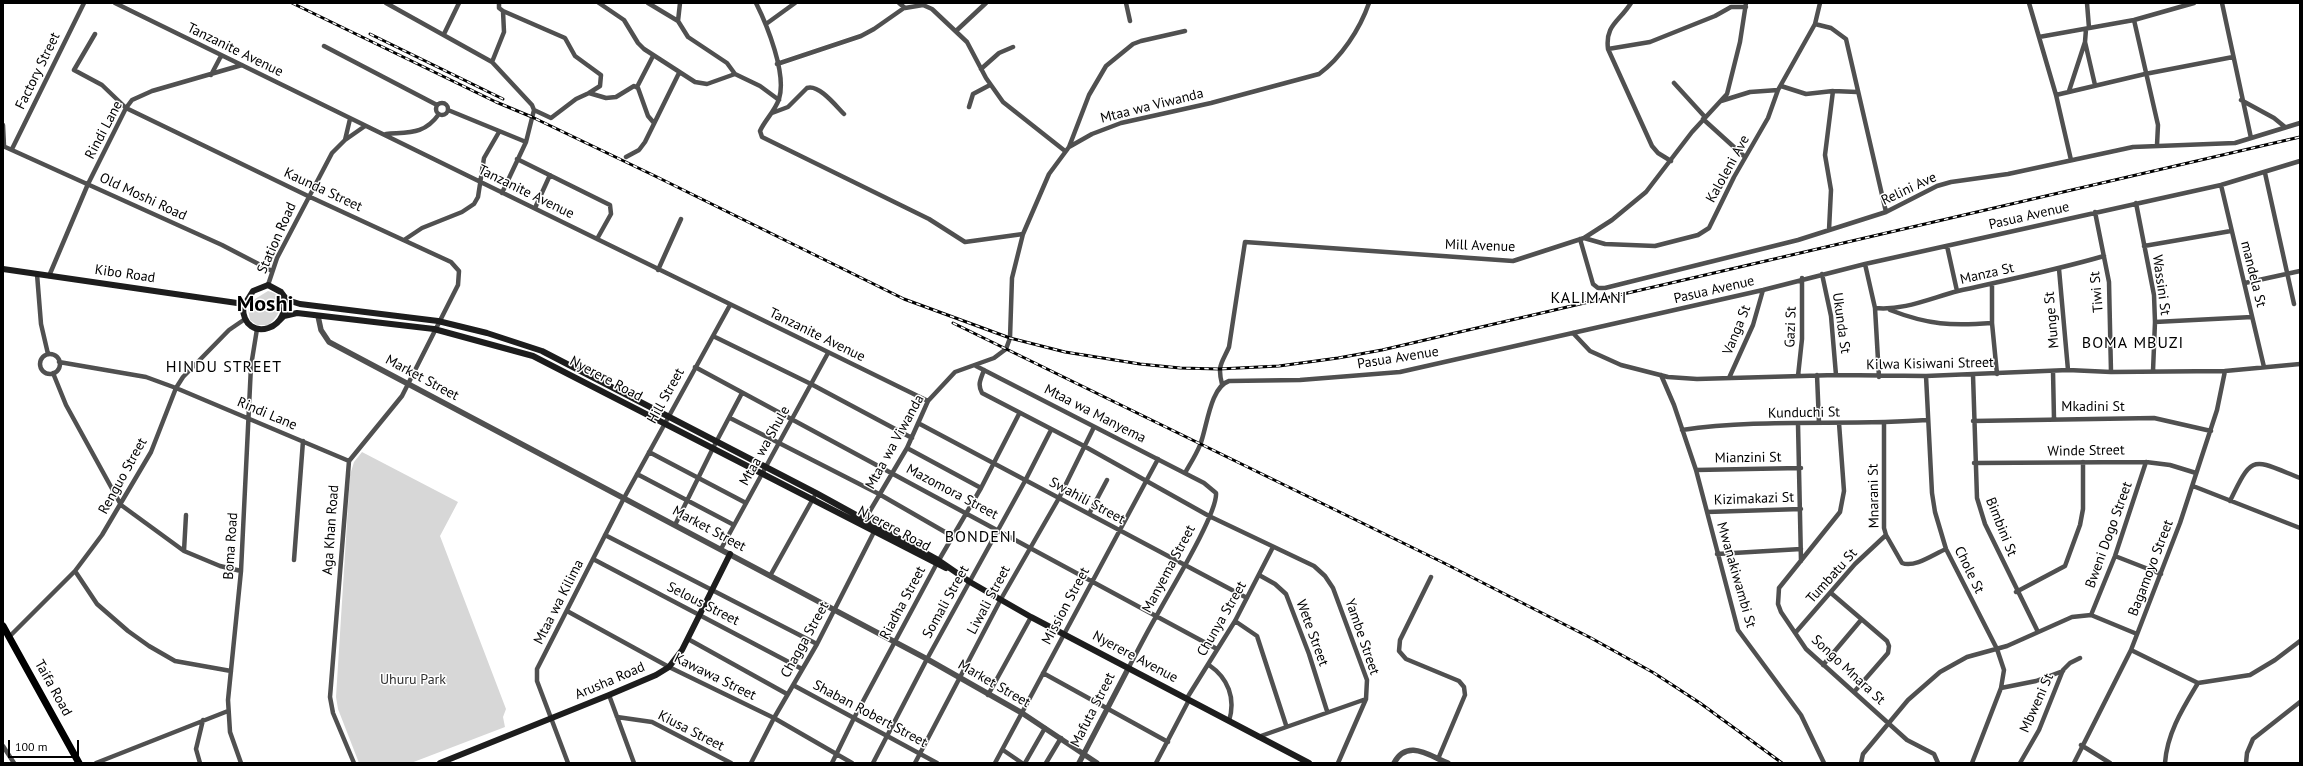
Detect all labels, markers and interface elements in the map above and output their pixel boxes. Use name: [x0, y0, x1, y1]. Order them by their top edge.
street label: Tanzanite Avenue: [184, 20, 286, 80]
street label: Factory Street: [12, 30, 64, 112]
street label: Mtaa wa Viwanda: [1099, 85, 1205, 127]
street label: Rindi Lane: [82, 98, 126, 162]
street label: Kaloleni Ave: [1703, 132, 1753, 206]
street label: Tanzanite Avenue: [475, 162, 577, 222]
street label: Kaunda Street: [281, 165, 365, 215]
street label: Old Moshi Road: [97, 169, 189, 225]
street label: Relini Ave: [1879, 169, 1939, 209]
street label: Pasua Avenue: [1987, 199, 2071, 233]
street label: Station Road: [254, 200, 300, 276]
street label: Mill Avenue: [1444, 236, 1516, 256]
street label: mandela St: [2237, 239, 2269, 309]
street label: Wassini St: [2148, 254, 2174, 316]
street label: Manza St: [1958, 260, 2016, 288]
street label: Kibo Road: [94, 261, 156, 287]
street label: Tiwi St: [2087, 271, 2107, 313]
street label: Pasua Avenue: [1672, 273, 1756, 307]
district label: KALIMANI: [1550, 288, 1628, 308]
street label: Ukunda St: [1828, 291, 1854, 355]
street label: Munge St: [2041, 291, 2063, 349]
district label: Moshi: [237, 292, 293, 318]
street label: Vanga St: [1719, 303, 1755, 357]
street label: Tanzanite Avenue: [766, 305, 868, 365]
street label: Gazi St: [1782, 306, 1800, 348]
district label: BOMA MBUZI: [2082, 333, 2184, 353]
street label: Pasua Avenue: [1356, 343, 1440, 373]
street label: Market Street: [382, 352, 462, 404]
street label: Nyerere Road: [567, 353, 645, 405]
street label: Kilwa Kisiwani Street: [1866, 354, 1994, 374]
district label: HINDU STREET: [166, 357, 282, 377]
street label: Hill Street: [644, 365, 688, 427]
street label: Mtaa wa Manyema: [1041, 381, 1149, 447]
street label: Mtaa wa Viwanda: [862, 392, 928, 492]
street label: Rindi Lane: [235, 394, 299, 434]
street label: Mkadini St: [2061, 399, 2125, 415]
street label: Mtaa wa Shule: [736, 403, 794, 489]
street label: Kunduchi St: [1768, 404, 1840, 422]
street label: Renguo Street: [95, 435, 151, 517]
street label: Winde Street: [2047, 442, 2125, 460]
street label: Mianzini St: [1714, 449, 1782, 467]
street label: Mazomora Street: [903, 461, 1001, 523]
street label: Mnarani St: [1865, 464, 1883, 528]
street label: Swahili Street: [1046, 474, 1128, 528]
street label: Bweni Dogo Street: [2082, 480, 2136, 590]
street label: Aga Khan Road: [319, 484, 343, 576]
street label: Kizimakazi St: [1714, 489, 1794, 509]
street label: Bimbini St: [1982, 495, 2020, 559]
street label: Market Street: [669, 503, 749, 555]
street label: Nyerere Road: [855, 503, 933, 555]
street label: Boma Road: [220, 512, 242, 580]
street label: Bagamoyo Street: [2125, 518, 2177, 618]
street label: Mwanakiwambi St: [1713, 520, 1759, 630]
street label: Manyema Street: [1139, 522, 1199, 616]
district label: BONDENI: [945, 527, 1017, 547]
street label: Chole St: [1950, 544, 1988, 596]
street label: Tumbatu St: [1803, 545, 1861, 607]
street label: Mtaa wa Kilima: [530, 557, 588, 647]
street label: Riadha Street: [877, 563, 929, 643]
street label: Somali Street: [919, 563, 973, 641]
street label: Liwali Street: [964, 563, 1014, 637]
street label: Mission Street: [1039, 565, 1093, 647]
street label: Selous Street: [664, 579, 742, 629]
street label: Chunya Street: [1194, 579, 1250, 659]
street label: Yambe Street: [1341, 597, 1383, 677]
street label: Wete Street: [1292, 598, 1332, 668]
street label: Chagga Street: [777, 599, 833, 681]
street label: Nyerere Avenue: [1090, 627, 1180, 687]
street label: Songo Mnara St: [1808, 632, 1888, 708]
street label: Kawawa Street: [671, 650, 759, 704]
street label: Taifa Road: [31, 657, 75, 719]
street label: Market Street: [955, 657, 1033, 711]
street label: Arusha Road: [572, 659, 648, 703]
street label: Mafuta Street: [1067, 670, 1119, 750]
street label: Mbweni St: [2017, 671, 2057, 735]
park label: Uhuru Park: [380, 672, 446, 688]
street label: Shaban Robert Street: [810, 677, 930, 751]
street label: Kiusa Street: [655, 707, 727, 755]
scale bar: [10, 732, 81, 758]
text: 100 m: [15, 739, 48, 754]

